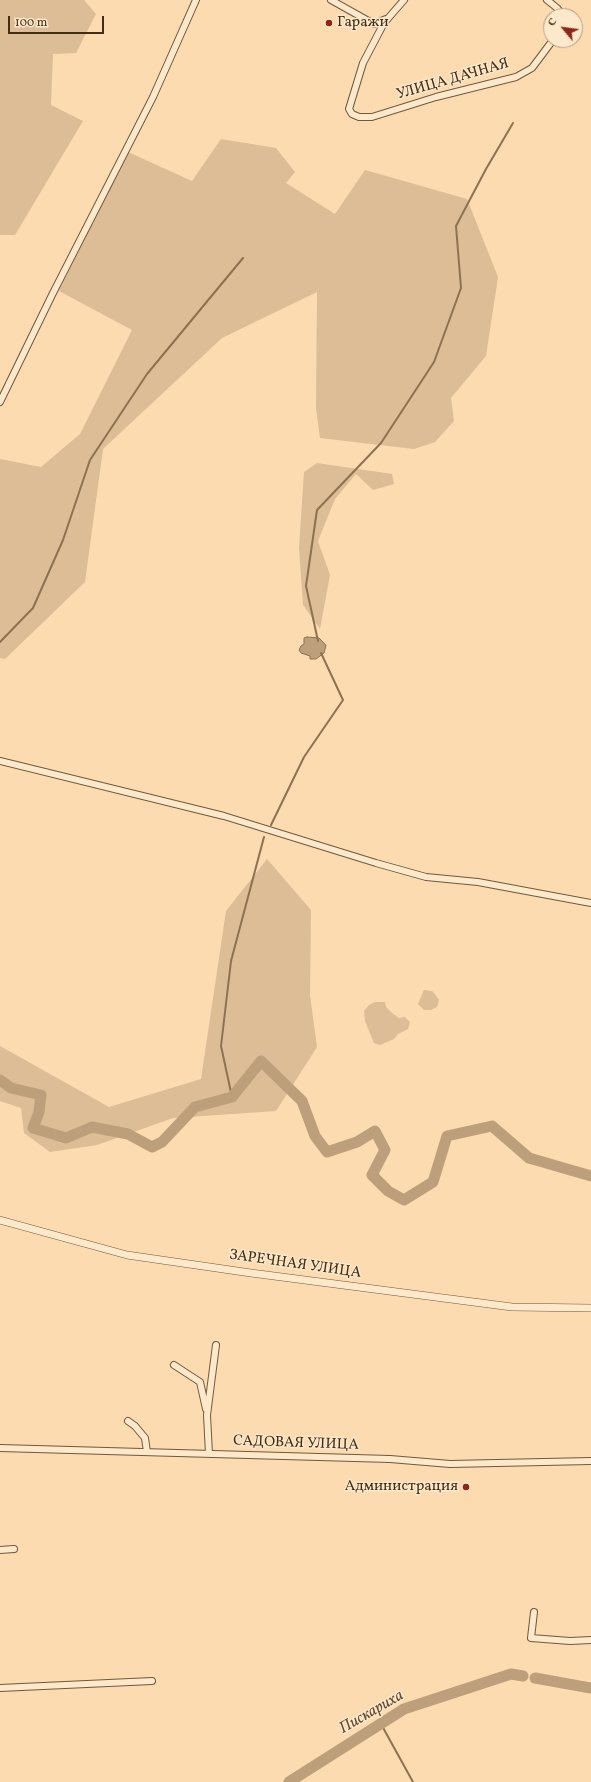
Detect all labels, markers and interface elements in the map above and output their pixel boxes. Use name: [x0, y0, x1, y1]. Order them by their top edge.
scale bar: [10, 8, 106, 34]
north arrow: [543, 8, 583, 48]
place label: Гаражи: [337, 14, 389, 32]
text: 100 m: [15, 15, 47, 31]
text: С: [545, 16, 561, 29]
marker: Гаражи: [324, 18, 334, 28]
street label: УЛИЦА ДАЧНАЯ: [395, 55, 511, 105]
street label: ЗАРЕЧНАЯ УЛИЦА: [228, 1247, 362, 1283]
street label: САДОВАЯ УЛИЦА: [233, 1433, 359, 1455]
place label: Администрация: [345, 1478, 458, 1496]
marker: Администрация: [461, 1482, 471, 1492]
water label: Пискариха: [336, 1687, 408, 1739]

